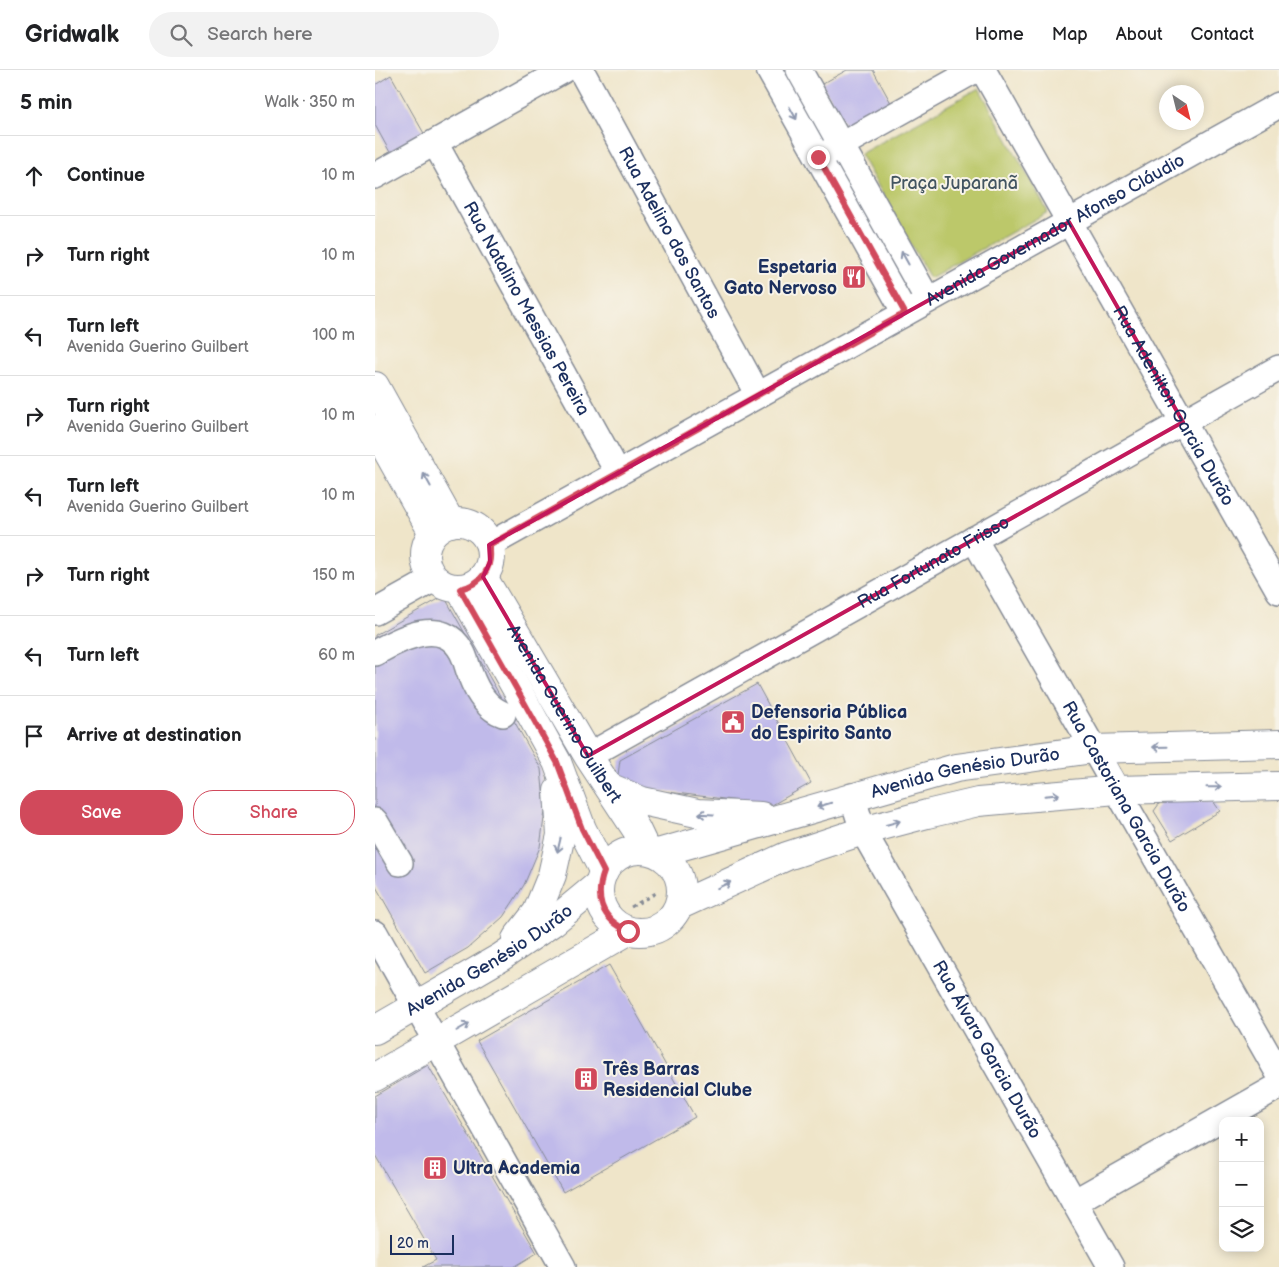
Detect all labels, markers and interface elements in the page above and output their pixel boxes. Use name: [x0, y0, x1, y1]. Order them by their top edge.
search box: [149, 12, 499, 57]
text: Gridwalk: [25, 20, 119, 49]
icon: search: [167, 21, 195, 49]
text: Search here: [207, 23, 312, 46]
text: Home: [975, 24, 1024, 45]
text: Map: [1052, 24, 1088, 45]
text: About: [1116, 24, 1163, 45]
text: Contact: [1191, 24, 1254, 45]
north arrow: [1159, 85, 1204, 130]
text: 5 min: [20, 90, 73, 115]
text: Walk · 350 m: [264, 93, 355, 112]
one-way arrow: [788, 105, 798, 120]
street label: Rua Adelino dos Santos: [614, 143, 724, 322]
route end: [807, 146, 830, 169]
street label: Avenida Governador Afonso Cláudio: [922, 150, 1188, 311]
icon: ahead: [20, 162, 48, 190]
text: Continue: [67, 164, 145, 187]
text: 10 m: [322, 166, 355, 185]
park label: Praça Juparanã: [890, 173, 1018, 194]
street label: Rua Natalino Messias Pereira: [459, 198, 594, 419]
icon: right: [20, 242, 48, 270]
text: Turn right: [67, 244, 150, 267]
text: 10 m: [322, 246, 355, 265]
one-way arrow: [899, 251, 909, 265]
place label: Espetaria Gato Nervoso: [724, 257, 837, 299]
restaurant icon: Espetaria Gato Nervoso: [841, 264, 867, 290]
street label: Rua Adenilton Garcia Durão: [1108, 302, 1238, 510]
text: Turn left: [67, 315, 139, 338]
icon: left: [20, 322, 48, 350]
text: 100 m: [312, 326, 355, 345]
text: Avenida Guerino Guilbert: [67, 338, 249, 357]
text: Turn right: [67, 395, 150, 418]
icon: right: [20, 402, 48, 430]
text: 10 m: [322, 406, 355, 425]
text: Avenida Guerino Guilbert: [67, 418, 249, 437]
one-way arrow: [422, 473, 431, 488]
text: Turn left: [67, 475, 139, 498]
icon: left: [20, 482, 48, 510]
text: 10 m: [322, 486, 355, 505]
text: Avenida Guerino Guilbert: [67, 498, 249, 517]
street label: Rua Fortunato Frisso: [854, 512, 1013, 613]
icon: right: [20, 562, 48, 590]
text: Turn right: [67, 564, 150, 587]
text: 150 m: [313, 566, 355, 585]
street label: Avenida Guerino Guilbert: [502, 621, 626, 807]
icon: left: [20, 642, 48, 670]
text: Turn left: [67, 644, 139, 667]
text: 60 m: [318, 646, 355, 665]
street label: Rua Castoriana Garcia Durão: [1058, 697, 1195, 916]
place label: Defensoria Pública do Espirito Santo: [751, 702, 907, 744]
public building icon: Defensoria Pública do Espirito Santo: [720, 709, 746, 735]
icon: arrive: [20, 722, 48, 750]
text: Arrive at destination: [67, 724, 242, 747]
one-way arrow: [1153, 743, 1169, 752]
street label: Avenida Genésio Durão: [868, 744, 1061, 803]
one-way arrow: [1206, 782, 1222, 792]
button: Save: [20, 790, 183, 835]
button: Share: [193, 790, 355, 835]
one-way arrow: [1044, 790, 1060, 800]
one-way arrow: [816, 800, 832, 810]
one-way arrow: [699, 809, 715, 818]
one-way arrow: [884, 818, 900, 827]
one-way arrow: [554, 837, 563, 853]
one-way arrow: [716, 880, 731, 889]
street label: Avenida Genésio Durão: [403, 900, 577, 1021]
route start: [617, 920, 640, 943]
street label: Rua Álvaro Garcia Durão: [928, 957, 1046, 1142]
one-way arrow: [455, 1021, 469, 1031]
place label: Três Barras Residencial Clube: [603, 1059, 752, 1101]
building icon: Três Barras Residencial Clube: [573, 1066, 599, 1092]
map controls: [1219, 1117, 1264, 1252]
button: +: [1219, 1117, 1264, 1162]
building icon: Ultra Academia: [422, 1155, 448, 1181]
place label: Ultra Academia: [453, 1158, 580, 1179]
button: −: [1219, 1162, 1264, 1207]
button: layers: [1219, 1207, 1264, 1252]
scale bar: [390, 1232, 454, 1255]
text: 20 m: [397, 1235, 429, 1252]

